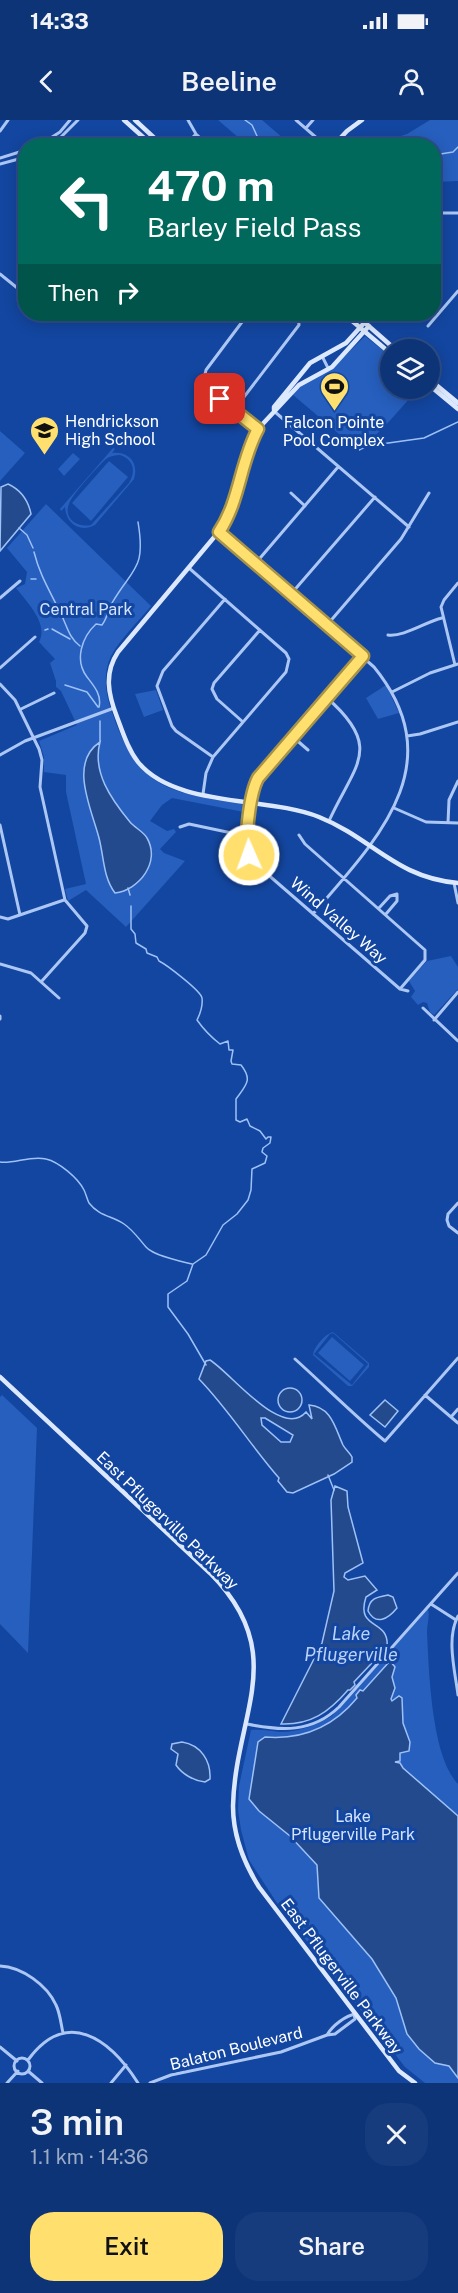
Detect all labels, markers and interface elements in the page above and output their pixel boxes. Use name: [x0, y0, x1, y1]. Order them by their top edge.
text: 14:33: [30, 8, 89, 34]
icon: back: [30, 65, 63, 98]
text: Beeline: [181, 65, 277, 97]
icon: person: [395, 65, 428, 98]
text: 470 m: [147, 161, 275, 210]
icon: left: [48, 162, 126, 240]
text: Barley Field Pass: [147, 211, 361, 243]
icon: right: [111, 276, 144, 309]
text: Then: [48, 280, 99, 306]
map controls: [380, 339, 440, 399]
button: layers: [380, 339, 440, 399]
sports icon: Falcon Pointe Pool Complex: [318, 370, 350, 412]
pin: [194, 373, 245, 424]
icon: arrive: [203, 382, 236, 415]
place label: Hendrickson High School: [65, 412, 159, 449]
place label: Falcon Pointe Pool Complex: [283, 413, 385, 450]
school or university icon: Hendrickson High School: [28, 414, 60, 456]
park label: Central Park: [40, 600, 132, 619]
position arrow: [217, 823, 281, 887]
street label: Wind Valley Way: [286, 873, 391, 968]
street label: East Pflugerville Parkway: [93, 1447, 243, 1594]
water label: Lake Pflugerville: [304, 1623, 398, 1665]
park label: Lake Pflugerville Park: [291, 1807, 415, 1844]
street label: East Pflugerville Parkway: [277, 1895, 407, 2058]
street label: Balaton Boulevard: [168, 2023, 304, 2074]
text: 3 min: [30, 2101, 124, 2143]
button: close: [365, 2103, 428, 2166]
text: 1.1 km · 14:36: [30, 2145, 149, 2169]
button: Exit: [30, 2212, 223, 2281]
button: Share: [235, 2212, 428, 2281]

